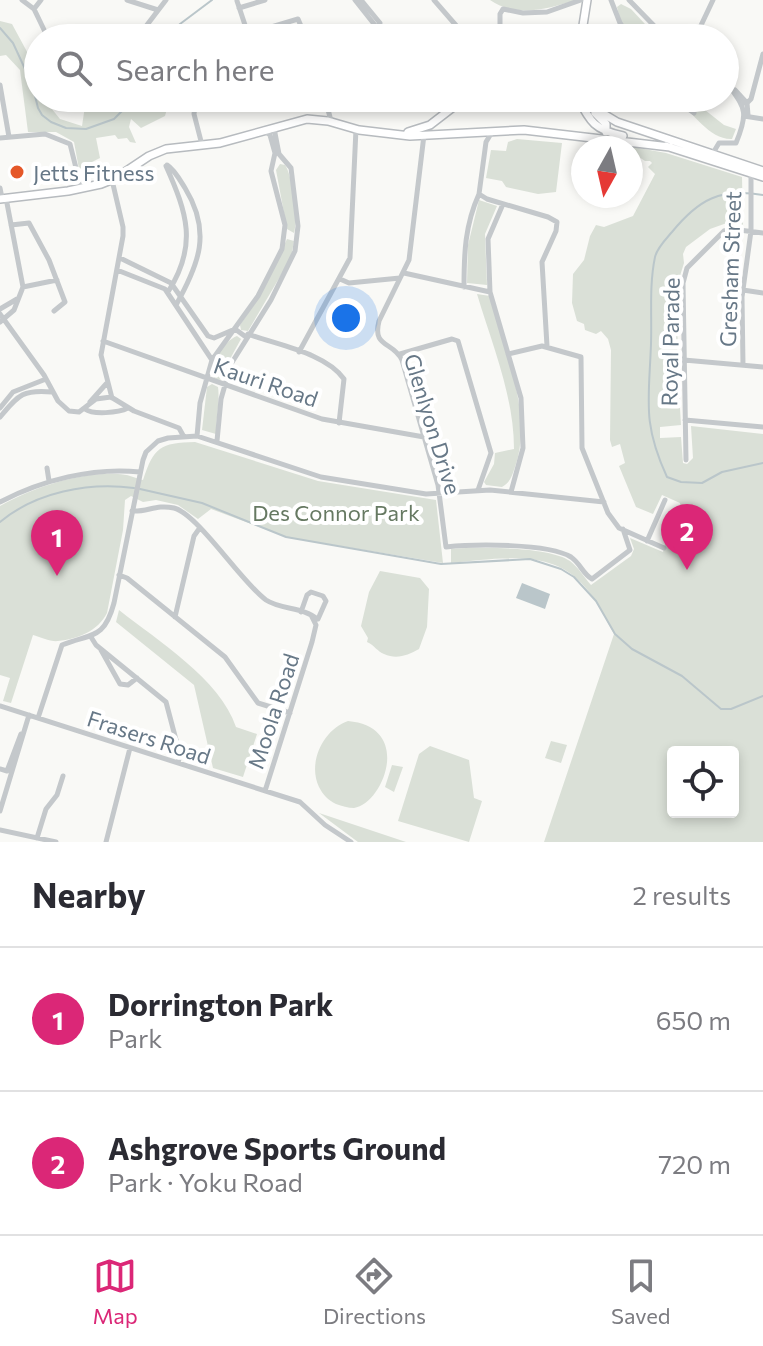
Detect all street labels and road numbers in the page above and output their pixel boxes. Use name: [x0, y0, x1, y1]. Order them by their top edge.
street label: Gresham Street: [714, 191, 746, 347]
street label: Royal Parade: [655, 277, 685, 407]
street label: Glenlyon Drive: [399, 350, 467, 498]
street label: Kauri Road: [210, 352, 322, 412]
street label: Moola Road: [242, 650, 304, 772]
street label: Frasers Road: [84, 704, 214, 770]

